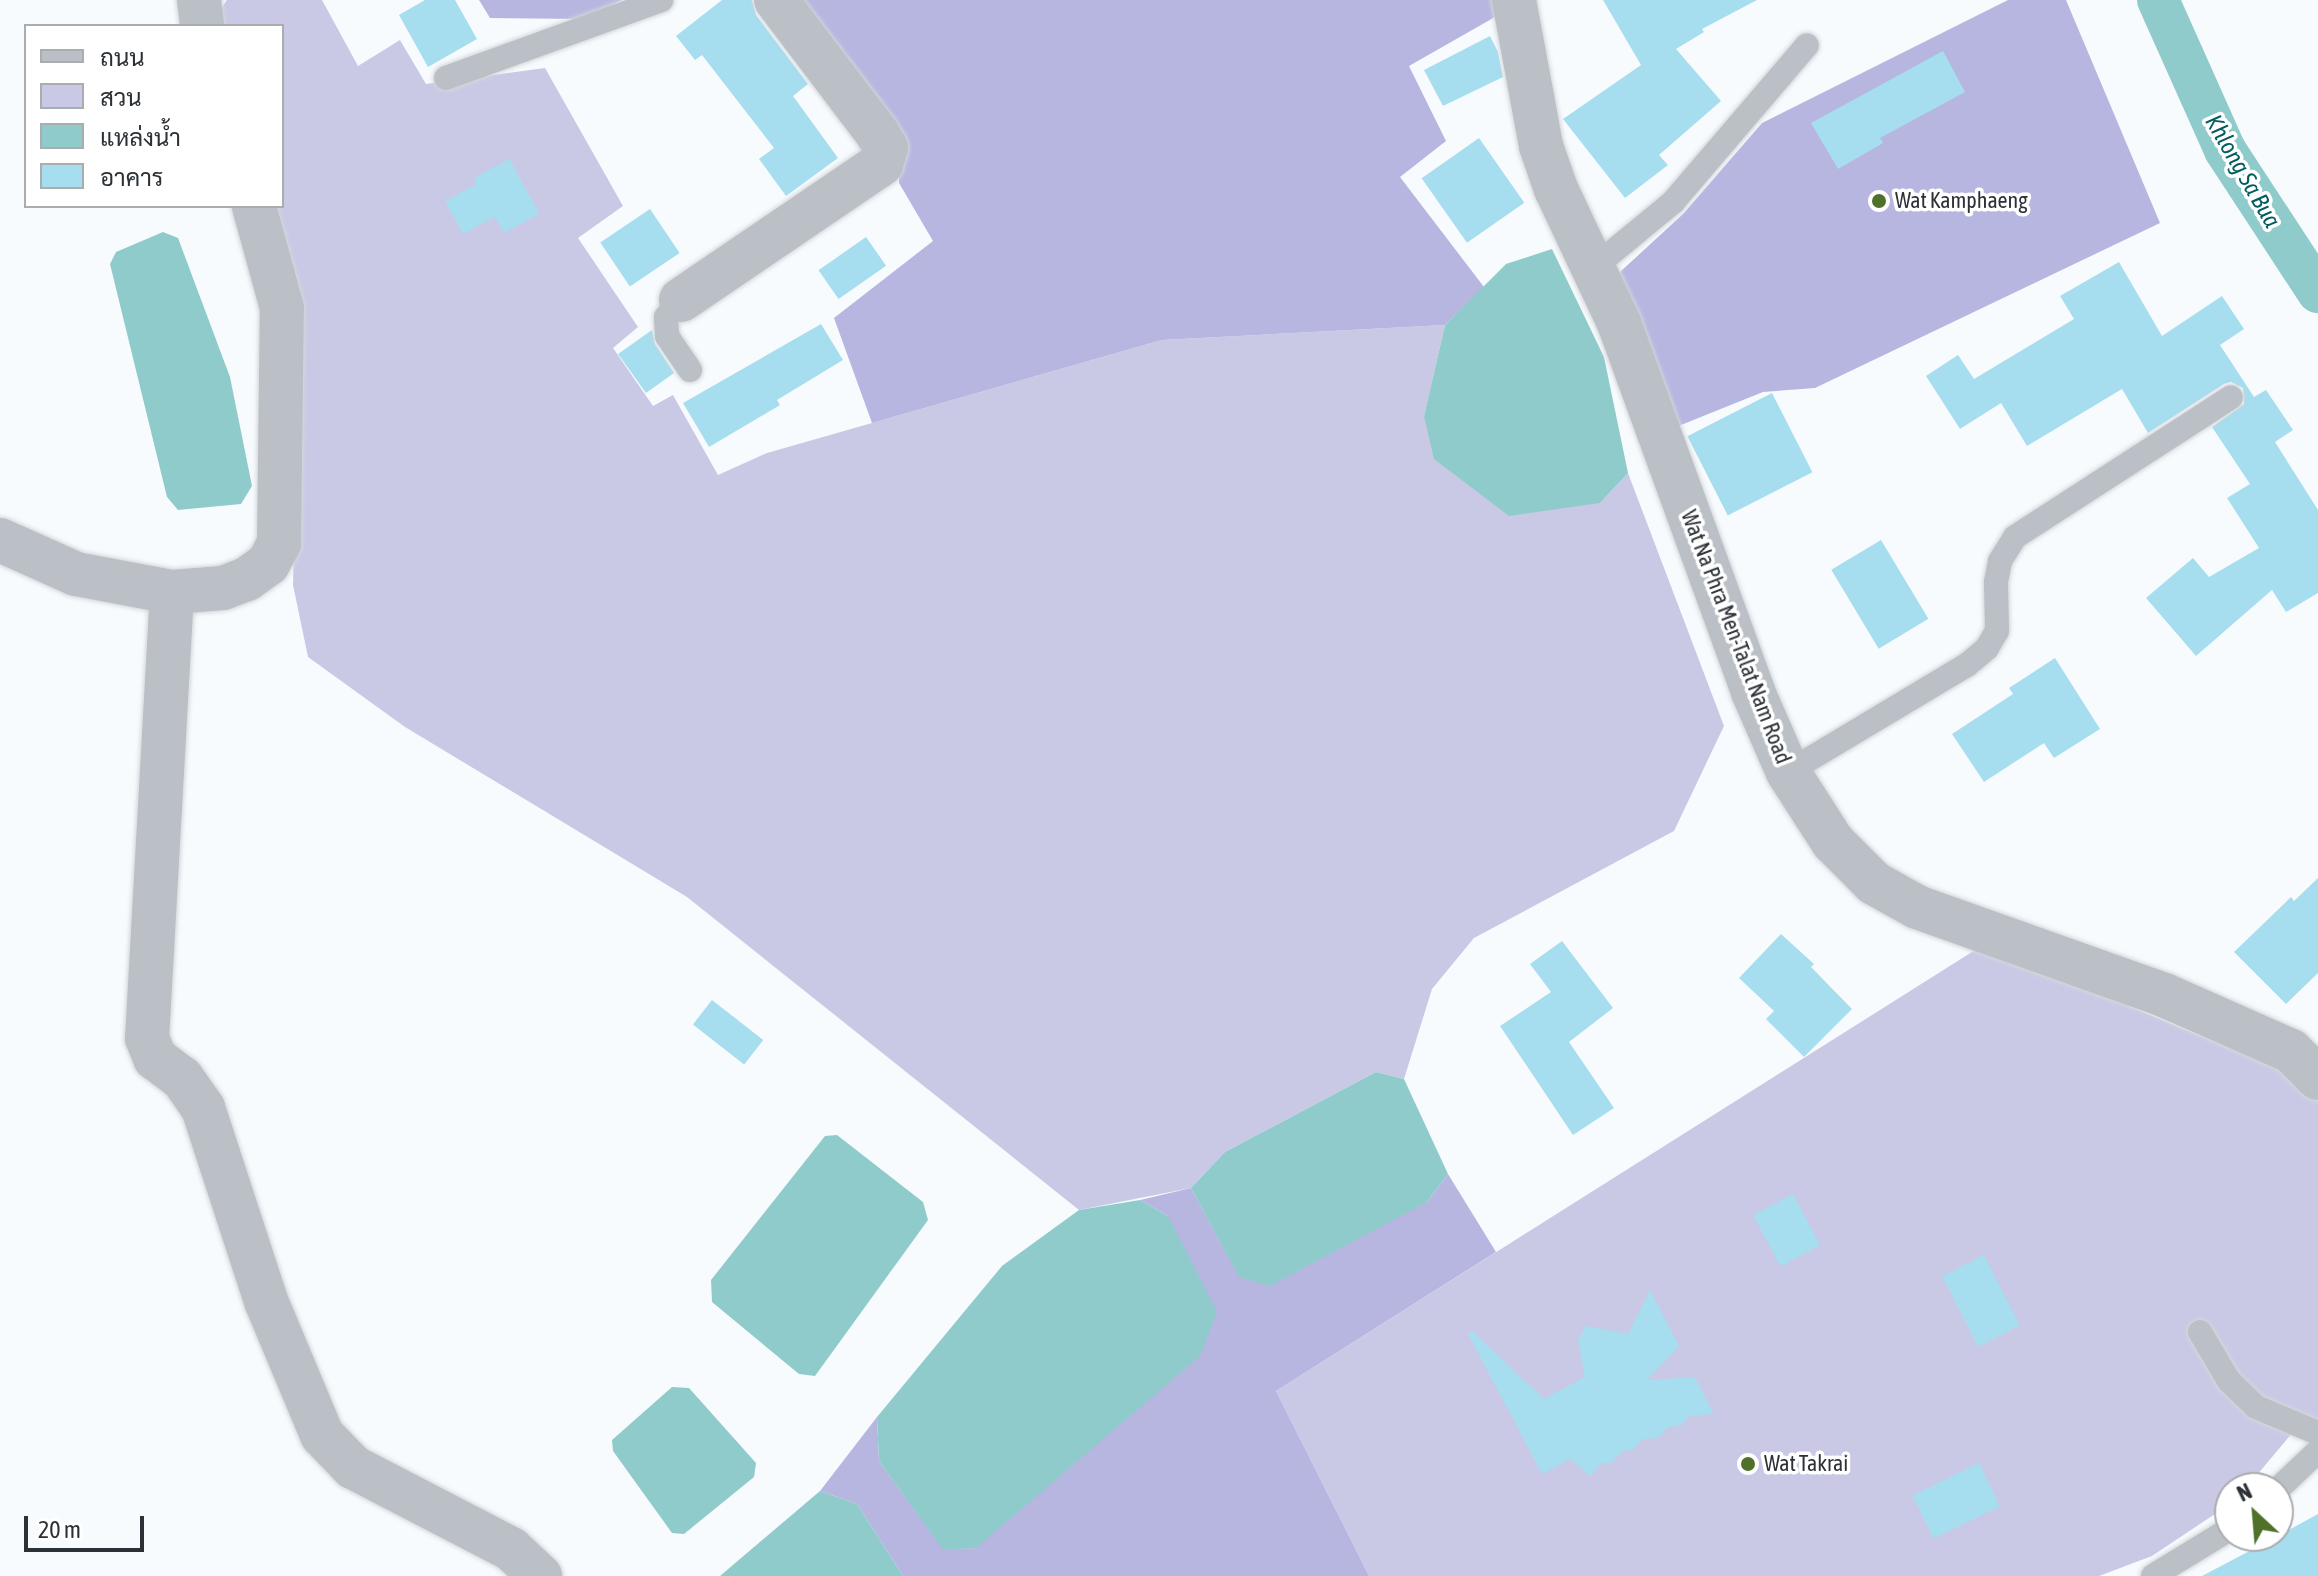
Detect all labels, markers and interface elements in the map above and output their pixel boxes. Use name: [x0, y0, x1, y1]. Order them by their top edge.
legend: [24, 24, 284, 208]
text: ถนน: [100, 44, 145, 71]
text: สวน: [100, 84, 142, 111]
water label: Khlong Sa Bua: [2199, 109, 2287, 233]
text: แหล่งน้ำ: [100, 124, 181, 151]
text: อาคาร: [100, 164, 163, 191]
place label: Wat Kamphaeng: [1895, 188, 2028, 214]
marker: Wat Kamphaeng: [1870, 192, 1888, 210]
street label: Wat Na Phra Men-Talat Nam Road: [1675, 506, 1797, 768]
place label: Wat Takrai: [1764, 1451, 1848, 1477]
marker: Wat Takrai: [1739, 1455, 1757, 1473]
north arrow: [2214, 1472, 2294, 1552]
text: N: [2233, 1478, 2256, 1507]
scale bar: [28, 1500, 148, 1550]
text: 20 m: [38, 1516, 81, 1543]

